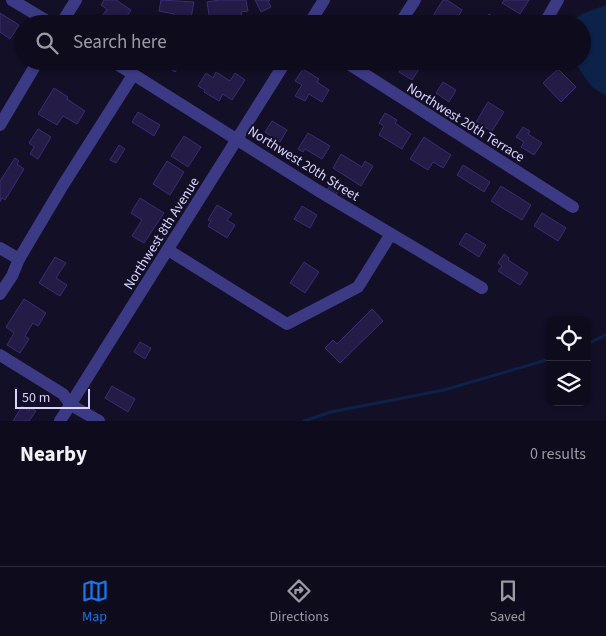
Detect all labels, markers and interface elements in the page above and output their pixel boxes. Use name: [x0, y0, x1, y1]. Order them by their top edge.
search box: [15, 15, 591, 70]
icon: search: [33, 29, 61, 57]
text: Search here: [73, 29, 167, 56]
street label: Northwest 20th Terrace: [403, 78, 528, 167]
street label: Northwest 20th Street: [244, 121, 363, 206]
street label: Northwest 8th Avenue: [119, 173, 205, 294]
map controls: [546, 316, 591, 406]
button: locate: [546, 316, 591, 361]
button: layers: [546, 361, 591, 406]
scale bar: [15, 386, 90, 409]
text: 50 m: [22, 388, 50, 408]
text: Nearby: [20, 439, 87, 469]
text: 0 results: [530, 443, 586, 465]
tab: Map: [81, 577, 109, 627]
tab: Directions: [270, 577, 329, 627]
tab: Saved: [490, 577, 525, 627]

